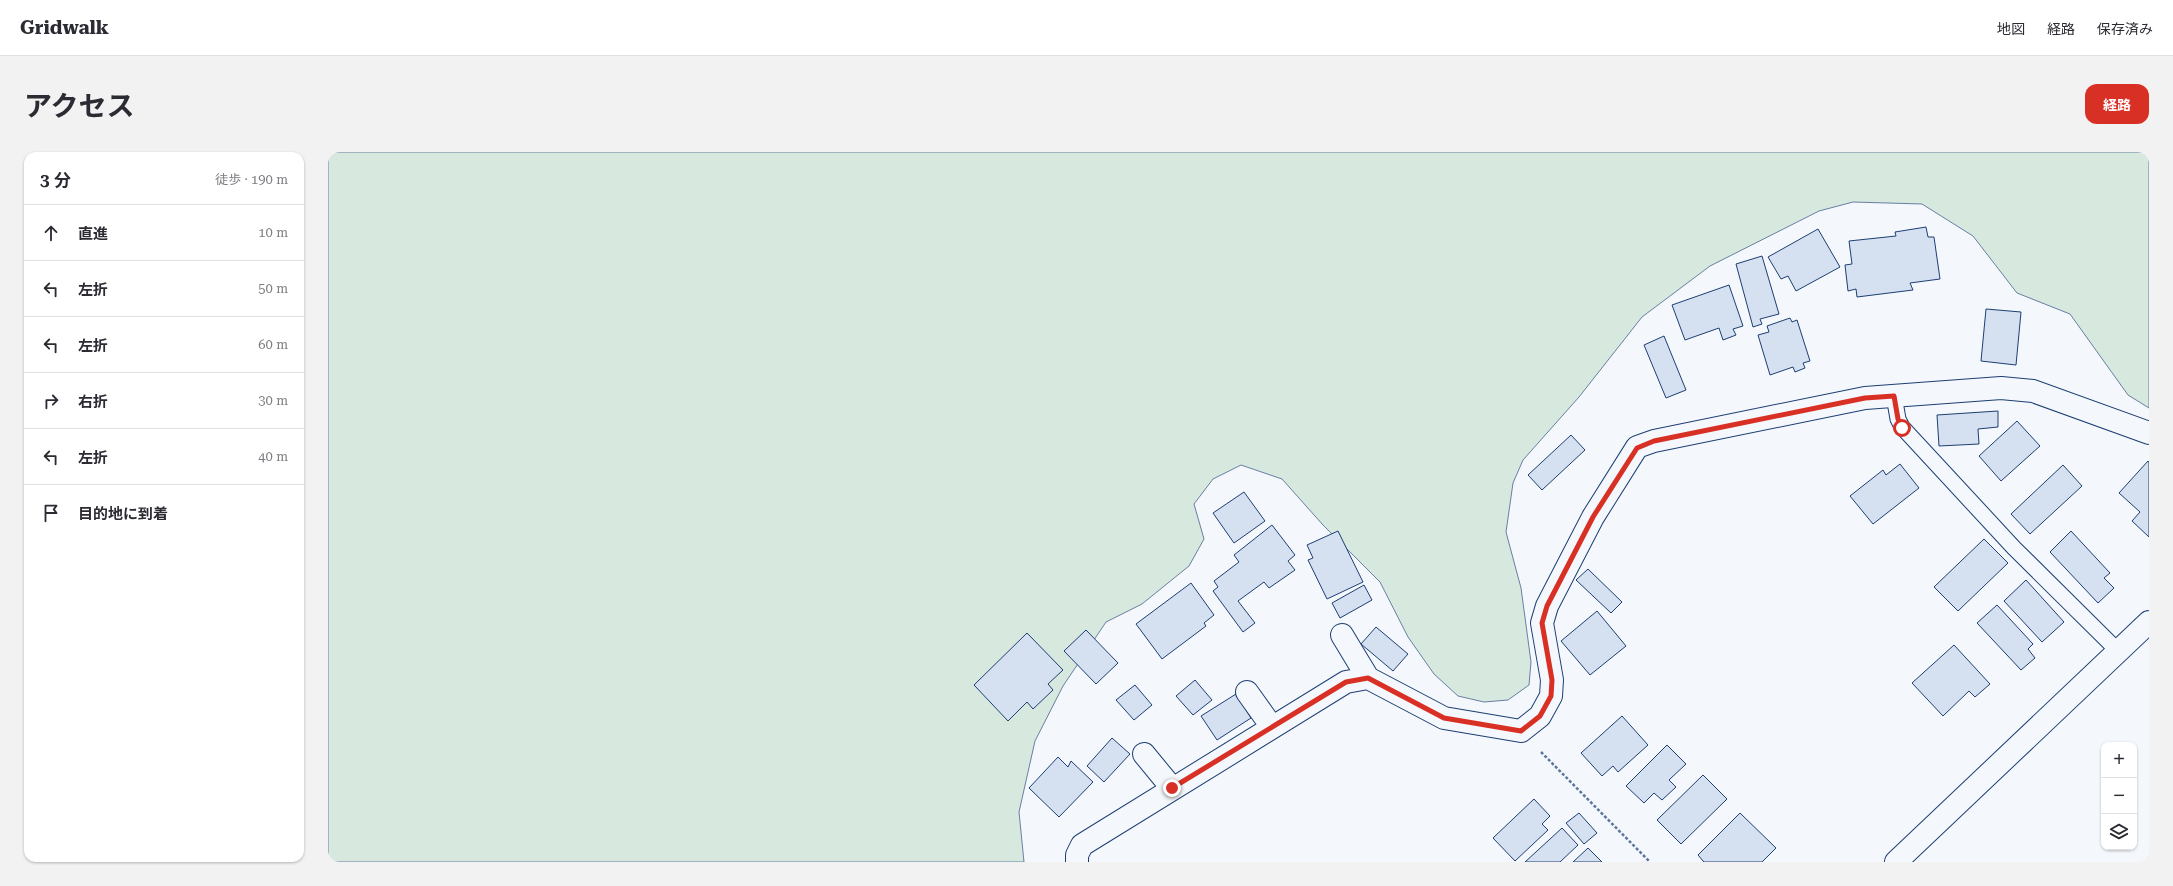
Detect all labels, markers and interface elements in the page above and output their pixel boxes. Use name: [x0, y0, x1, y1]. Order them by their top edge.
text: Gridwalk: [20, 16, 109, 39]
text: 地図: [1997, 21, 2025, 37]
text: 経路: [2047, 21, 2075, 37]
text: 保存済み: [2097, 21, 2153, 37]
button: 経路: [2085, 84, 2149, 124]
text: アクセス: [24, 90, 135, 123]
text: 3 分: [40, 170, 71, 190]
text: 徒歩 · 190 m: [215, 172, 288, 187]
icon: ahead: [40, 222, 62, 244]
text: 直進: [78, 225, 108, 243]
text: 10 m: [258, 225, 288, 240]
icon: left: [40, 278, 62, 300]
text: 左折: [78, 281, 108, 299]
text: 50 m: [258, 281, 288, 296]
icon: left: [40, 334, 62, 356]
text: 左折: [78, 337, 108, 355]
text: 60 m: [258, 337, 288, 352]
icon: right: [40, 390, 62, 412]
text: 右折: [78, 393, 108, 411]
text: 30 m: [258, 393, 288, 408]
route start: [1893, 419, 1911, 437]
icon: left: [40, 446, 62, 468]
text: 左折: [78, 449, 108, 467]
text: 40 m: [258, 449, 288, 464]
icon: arrive: [40, 502, 62, 524]
text: 目的地に到着: [78, 505, 168, 523]
map controls: [2101, 742, 2137, 850]
button: +: [2101, 742, 2137, 778]
button: −: [2101, 778, 2137, 814]
route end: [1163, 779, 1181, 797]
button: layers: [2101, 814, 2137, 850]

